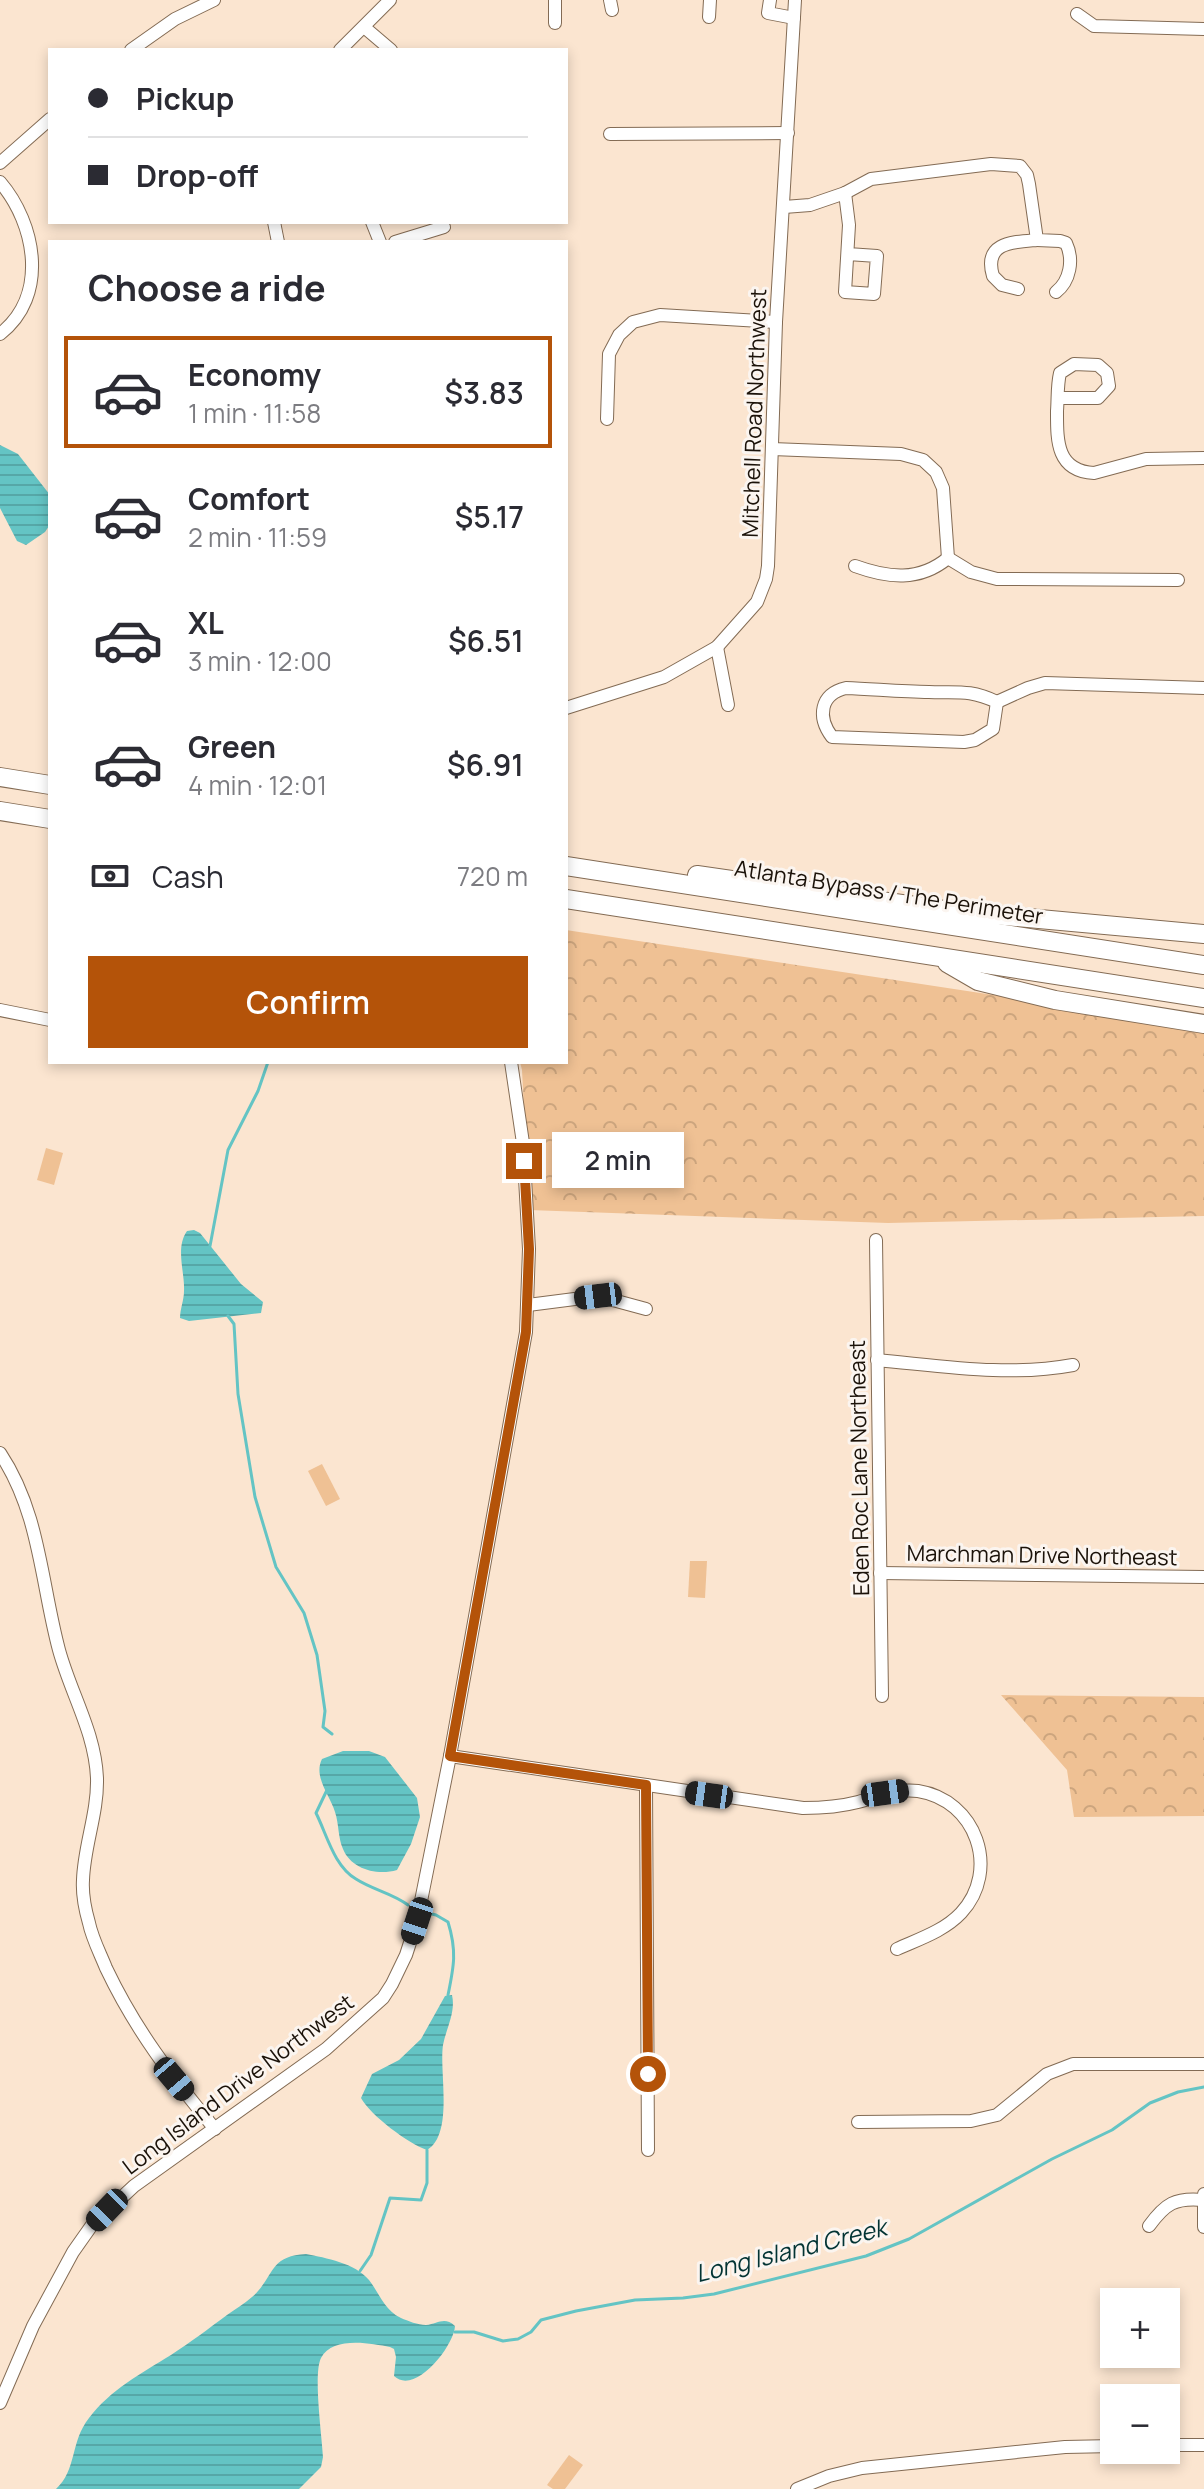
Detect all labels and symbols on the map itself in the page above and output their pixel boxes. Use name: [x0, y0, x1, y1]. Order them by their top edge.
street label: Mitchell Road Northwest: [735, 288, 773, 538]
street label: Atlanta Bypass / The Perimeter: [733, 853, 1046, 931]
callout: 2 min: [552, 1133, 684, 1189]
route end: [506, 1143, 542, 1179]
car: [573, 1281, 623, 1311]
street label: Eden Roc Lane Northeast: [842, 1340, 876, 1596]
street label: Marchman Drive Northeast: [906, 1538, 1178, 1572]
car: [860, 1778, 910, 1808]
car: [684, 1780, 734, 1810]
car: [398, 1894, 436, 1948]
street label: Long Island Drive Northwest: [116, 1987, 360, 2181]
car: [149, 2053, 199, 2105]
route start: [630, 2056, 666, 2092]
car: [82, 2184, 132, 2236]
water label: Long Island Creek: [692, 2209, 893, 2289]

